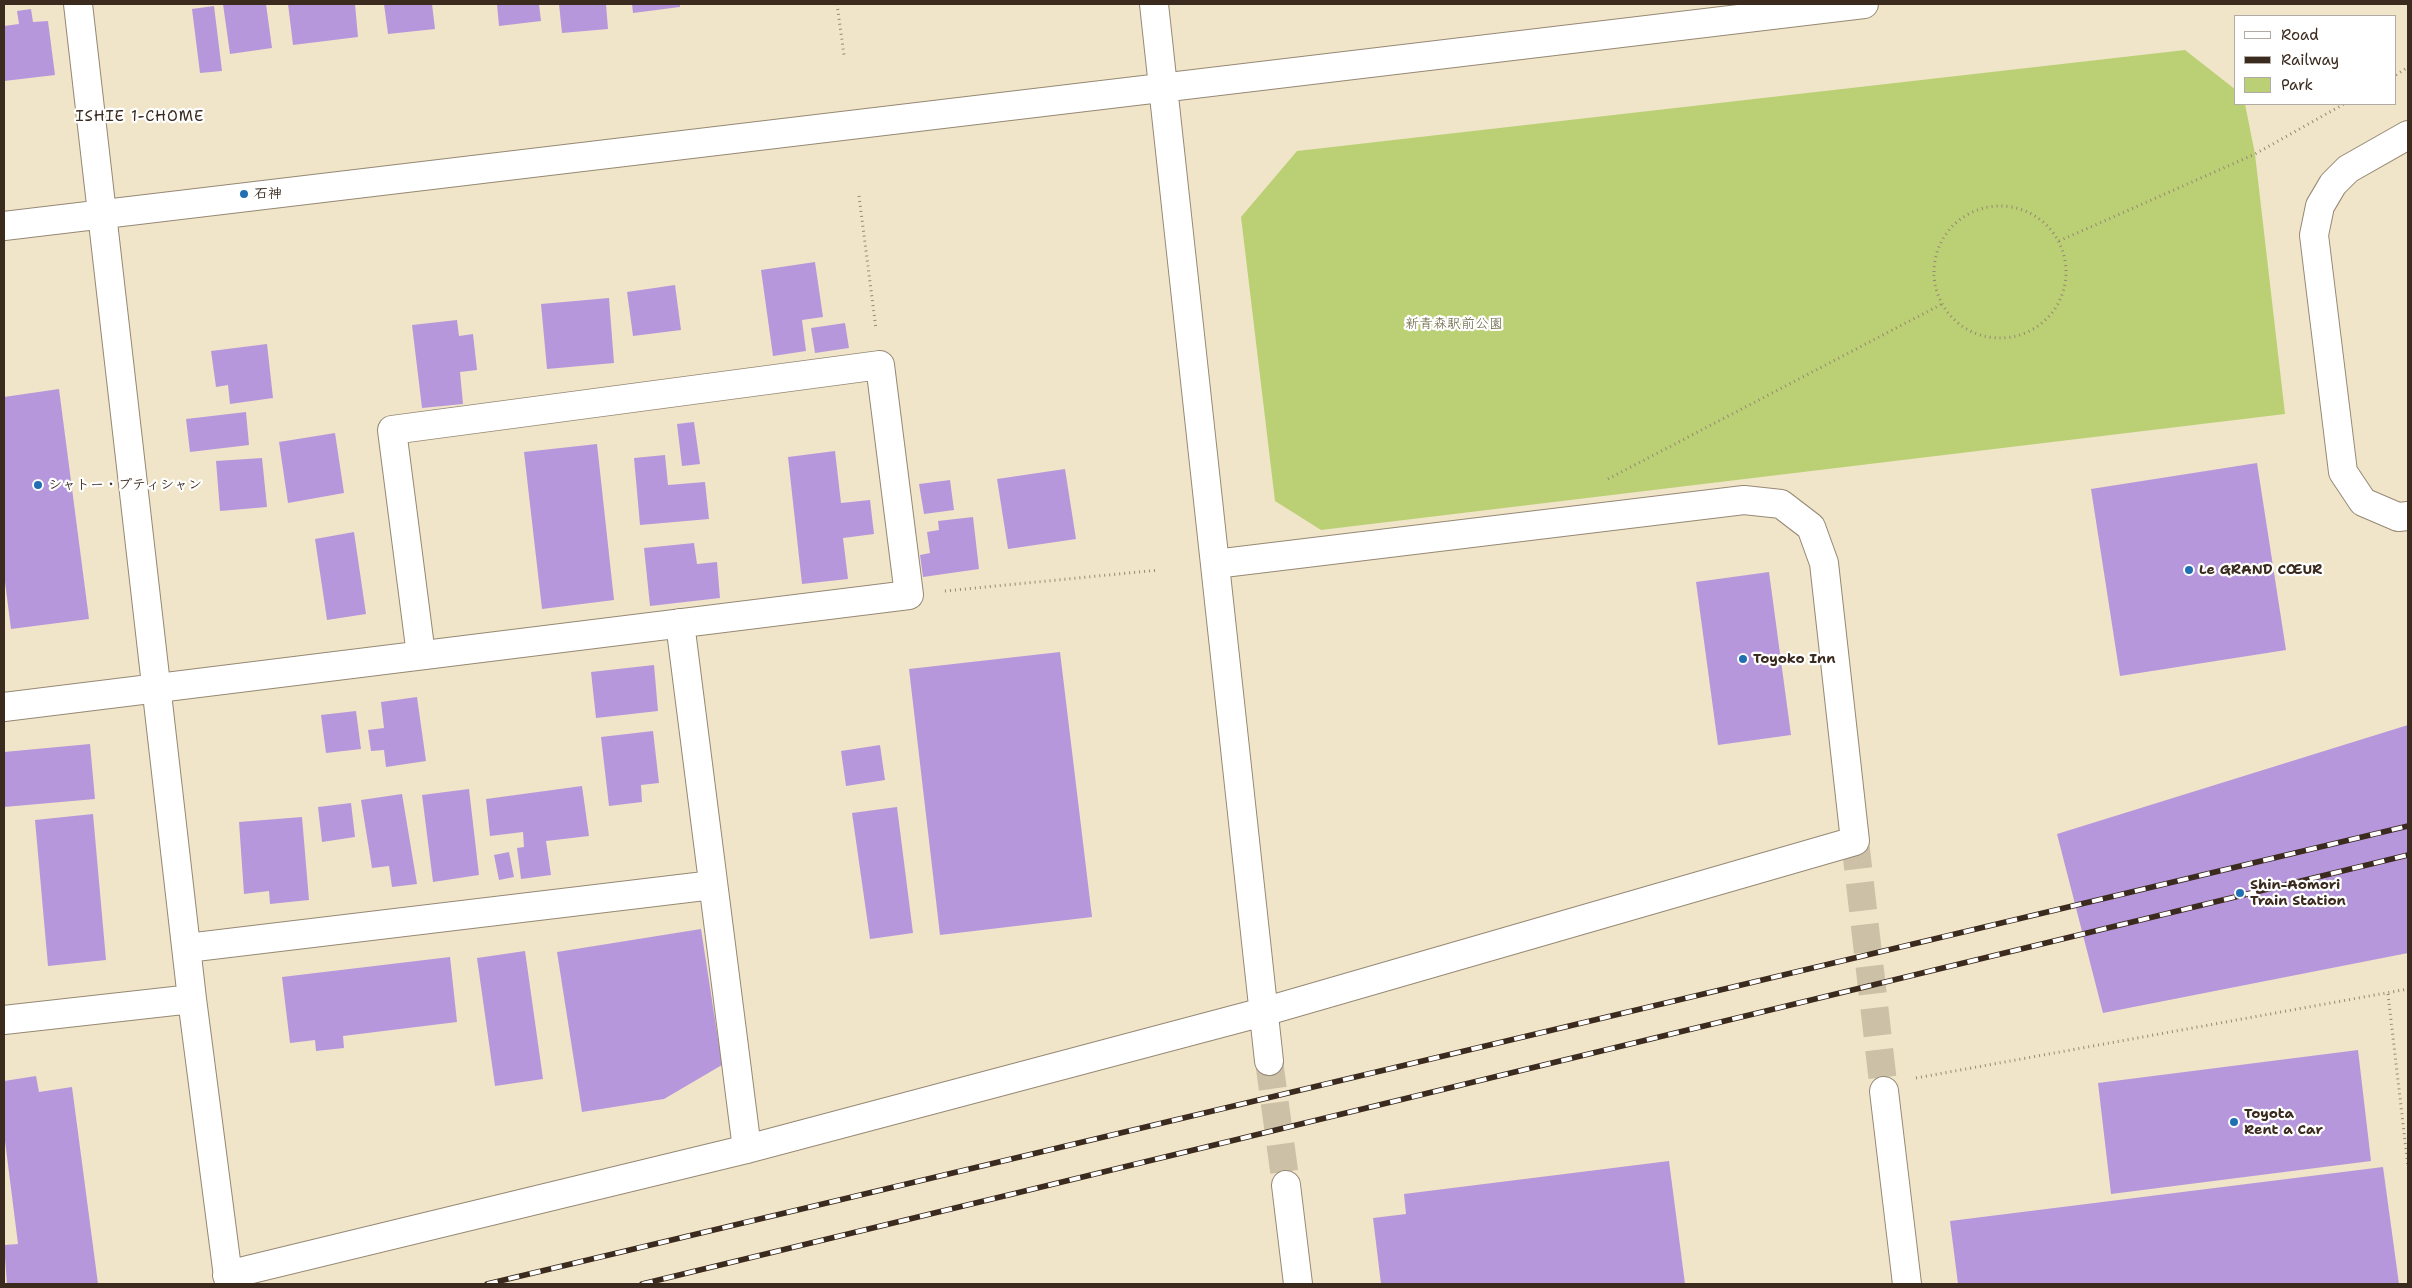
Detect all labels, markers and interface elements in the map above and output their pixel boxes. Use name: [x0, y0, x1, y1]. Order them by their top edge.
legend: [2234, 15, 2397, 105]
text: Road: [2281, 25, 2319, 45]
text: Railway: [2281, 50, 2339, 70]
text: Park: [2281, 75, 2313, 95]
district label: ISHIE 1-CHOME: [74, 108, 206, 126]
place label: 石神: [254, 186, 282, 202]
marker: 石神: [238, 188, 250, 200]
park label: 新青森駅前公園: [1405, 316, 1503, 332]
place label: シャトー・プティシャン: [48, 477, 202, 493]
marker: シャトー・プティシャン: [32, 479, 44, 491]
place label: Le GRAND CŒUR: [2199, 562, 2322, 578]
marker: Le GRAND CŒUR: [2183, 564, 2195, 576]
place label: Toyoko Inn: [1753, 651, 1836, 667]
marker: Toyoko Inn: [1737, 653, 1749, 665]
place label: Shin-Aomori Train Station: [2250, 877, 2346, 910]
marker: Shin-Aomori Train Station: [2234, 887, 2246, 899]
place label: Toyota Rent a Car: [2244, 1106, 2323, 1138]
marker: Toyota Rent a Car: [2228, 1116, 2240, 1128]

